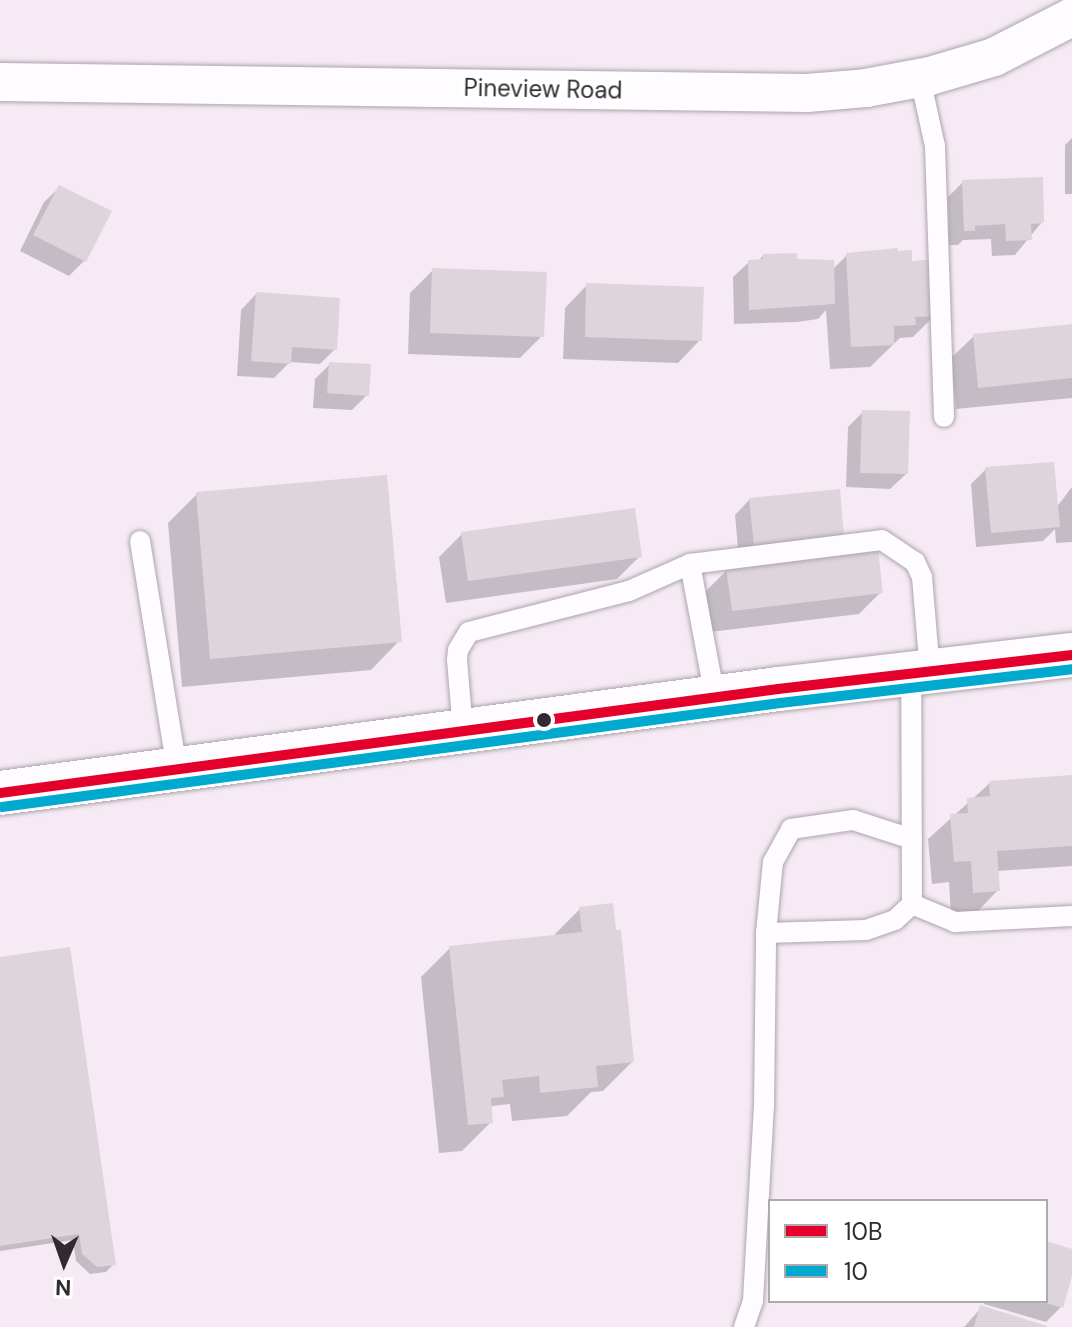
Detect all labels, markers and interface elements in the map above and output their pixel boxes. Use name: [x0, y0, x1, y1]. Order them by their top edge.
street label: Pineview Road: [463, 73, 623, 105]
unlabelled marker: [536, 712, 552, 728]
legend: [768, 1199, 1048, 1303]
text: 10B: [844, 1216, 882, 1247]
north arrow: [24, 1223, 104, 1303]
text: 10: [844, 1256, 868, 1287]
text: N: [55, 1273, 72, 1302]

